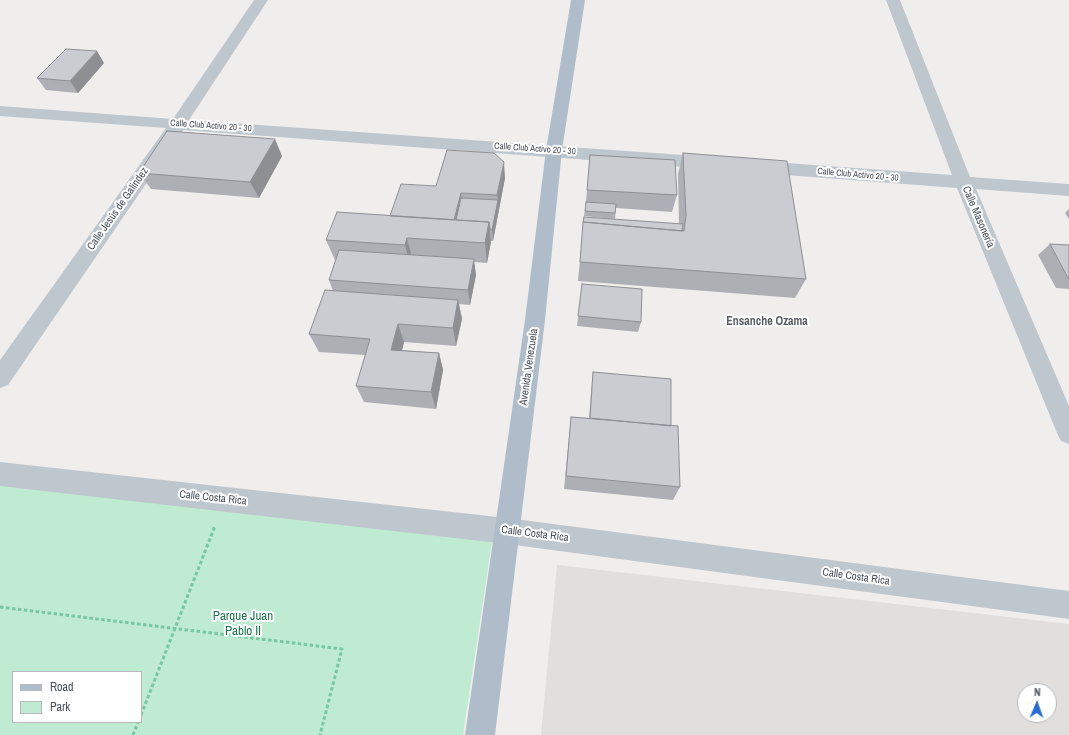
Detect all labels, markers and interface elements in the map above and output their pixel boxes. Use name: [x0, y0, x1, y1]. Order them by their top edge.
street label: Calle Club Activo 20 - 30: [170, 118, 252, 134]
street label: Calle Club Activo 20 - 30: [494, 141, 576, 157]
street label: Calle Jesús de Galindez: [85, 165, 151, 253]
street label: Calle Club Activo 20 - 30: [817, 166, 899, 184]
street label: Calle Masonería: [959, 184, 997, 250]
district label: Ensanche Ozama: [726, 315, 808, 329]
street label: Avenida Venezuela: [517, 328, 541, 406]
street label: Calle Costa Rica: [179, 488, 247, 508]
street label: Calle Costa Rica: [501, 523, 569, 545]
street label: Calle Costa Rica: [822, 566, 890, 588]
park label: Parque Juan Pablo II: [213, 609, 273, 640]
legend: [12, 671, 142, 723]
text: Road: [50, 679, 74, 695]
north arrow: [1017, 683, 1057, 723]
text: N: [1034, 685, 1041, 699]
text: Park: [50, 699, 70, 715]

